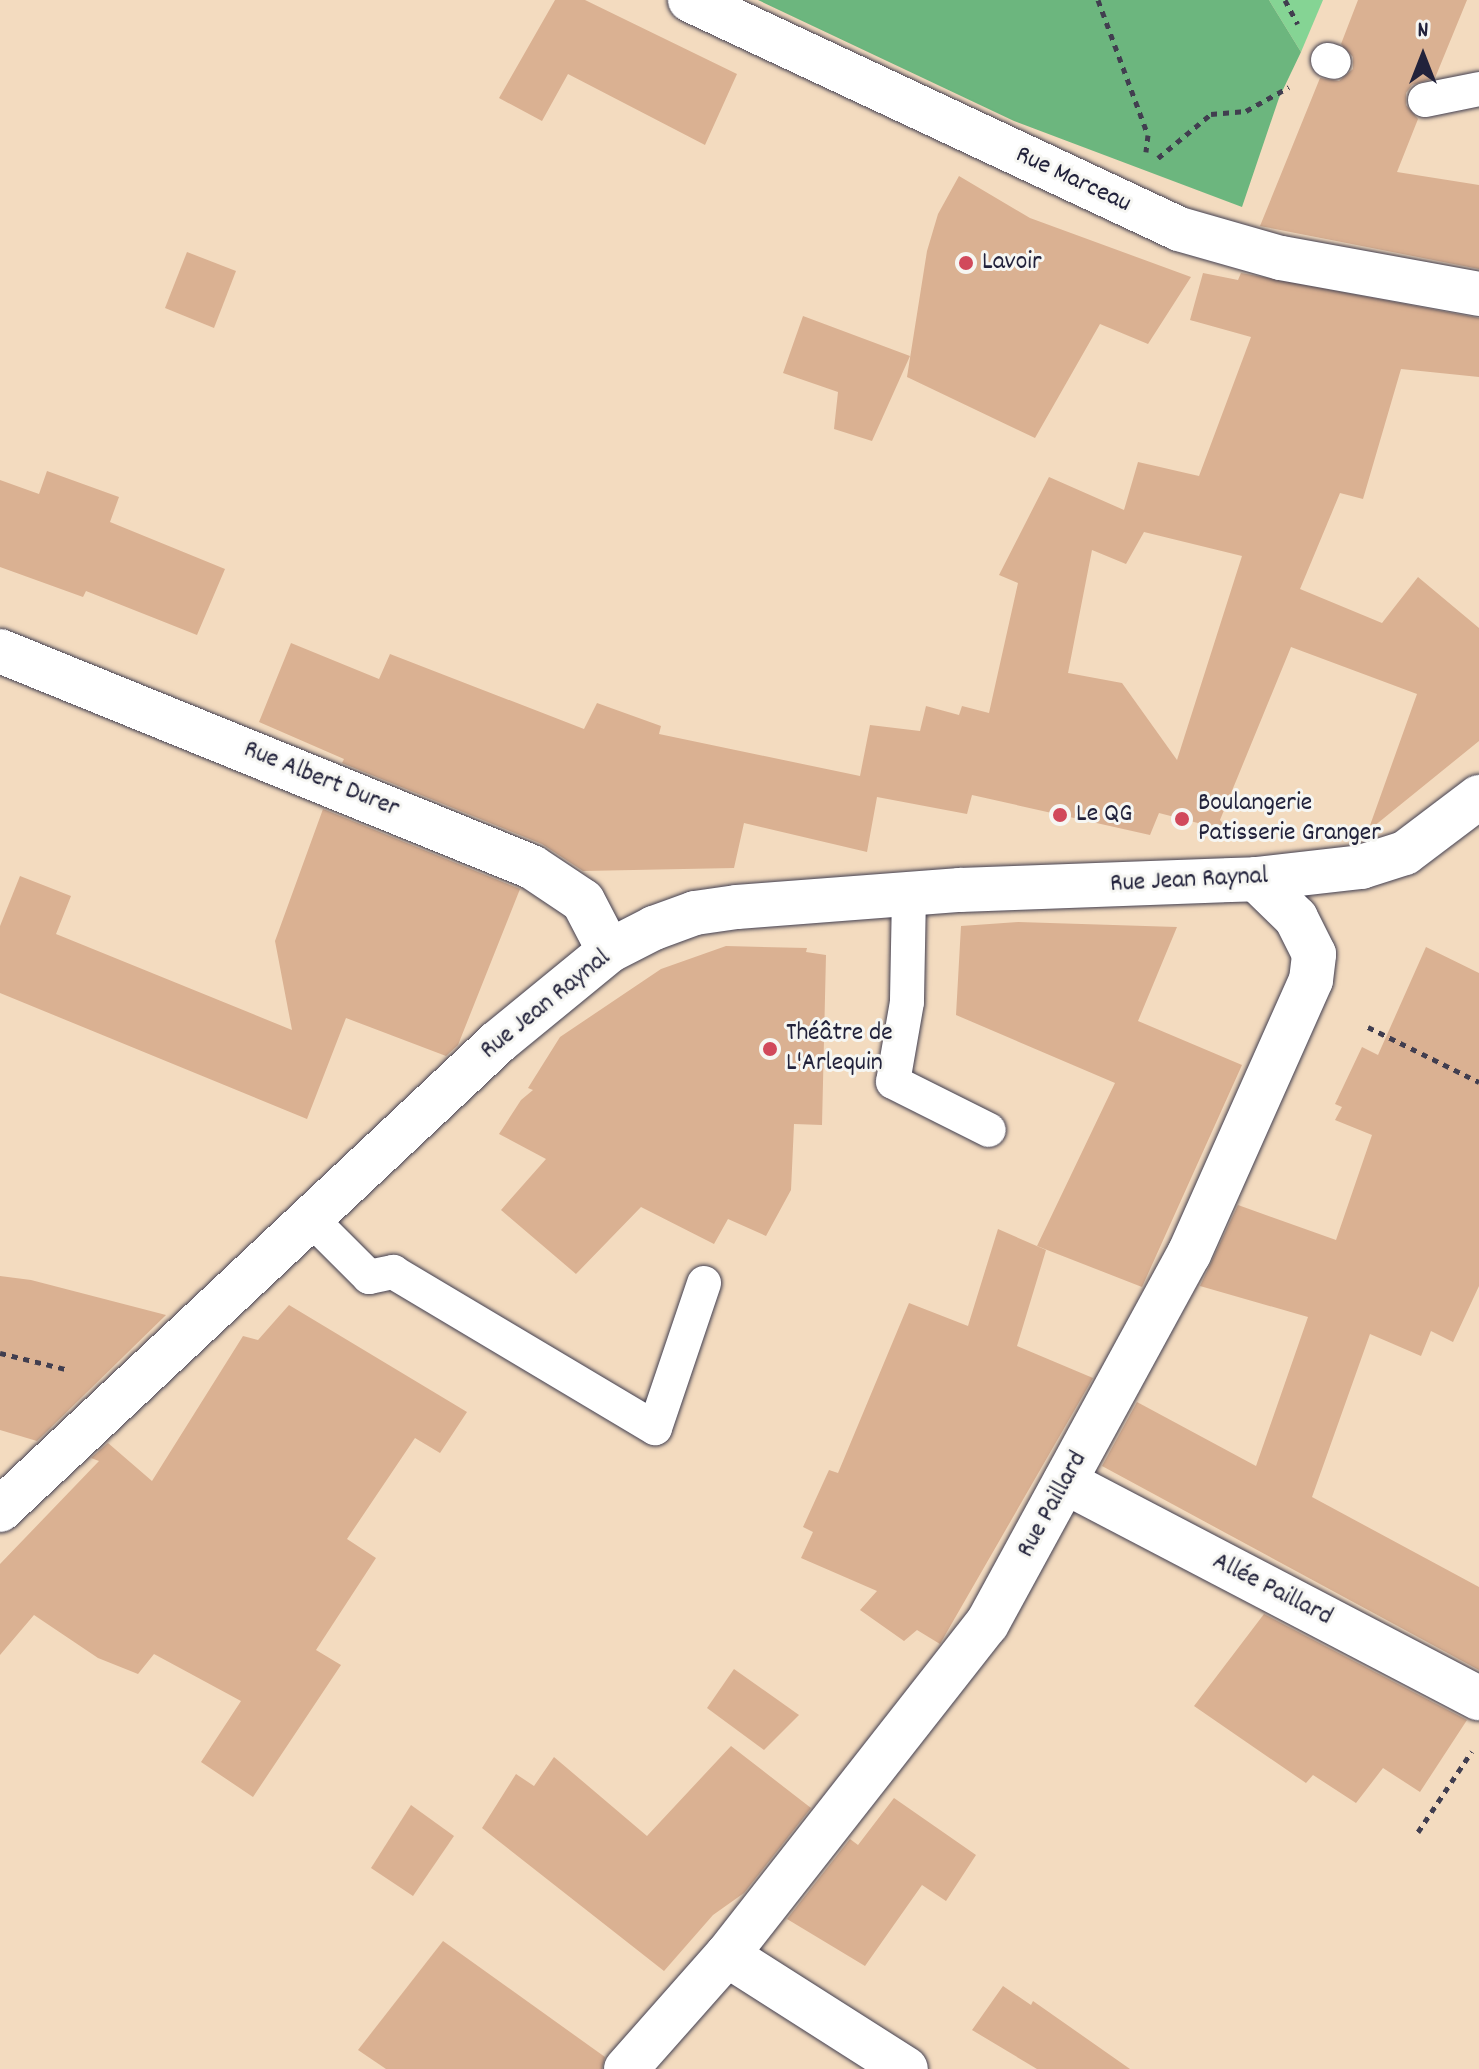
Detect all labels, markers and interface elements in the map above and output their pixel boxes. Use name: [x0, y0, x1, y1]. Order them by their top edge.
north arrow: [1383, 16, 1463, 96]
text: N: [1418, 16, 1428, 47]
street label: Rue Marceau: [1010, 140, 1136, 220]
place label: Lavoir: [982, 247, 1042, 279]
marker: Lavoir: [957, 254, 975, 272]
street label: Rue Albert Durer: [239, 735, 403, 825]
place label: Boulangerie Patisserie Granger: [1198, 788, 1381, 850]
place label: Le QG: [1076, 799, 1132, 831]
marker: Le QG: [1051, 806, 1069, 824]
marker: Boulangerie Patisserie Granger: [1173, 810, 1191, 828]
street label: Rue Jean Raynal: [1109, 861, 1269, 901]
street label: Rue Jean Raynal: [475, 943, 617, 1067]
place label: Théâtre de L'Arlequin: [786, 1018, 893, 1080]
marker: Théâtre de L'Arlequin: [761, 1040, 779, 1058]
street label: Rue Paillard: [1011, 1447, 1095, 1563]
street label: Allée Paillard: [1207, 1547, 1337, 1633]

